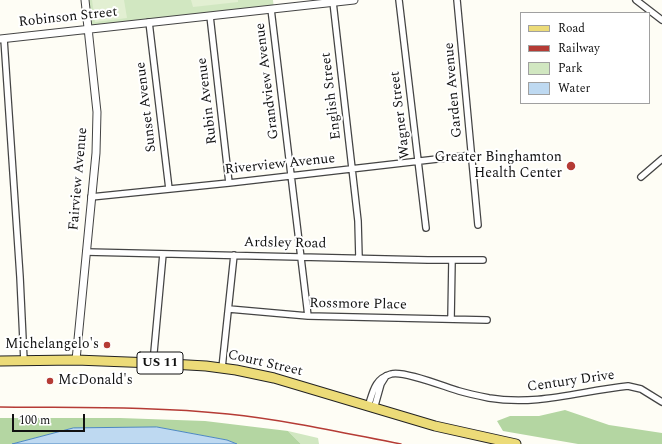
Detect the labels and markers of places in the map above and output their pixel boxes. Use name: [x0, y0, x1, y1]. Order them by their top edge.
place label: Greater Binghamton Health Center: [434, 150, 562, 182]
marker: Greater Binghamton Health Center: [565, 160, 577, 172]
place label: Michelangelo's: [5, 337, 99, 353]
marker: Michelangelo's: [102, 340, 112, 350]
place label: McDonald's: [58, 373, 133, 389]
marker: McDonald's: [45, 376, 55, 386]

